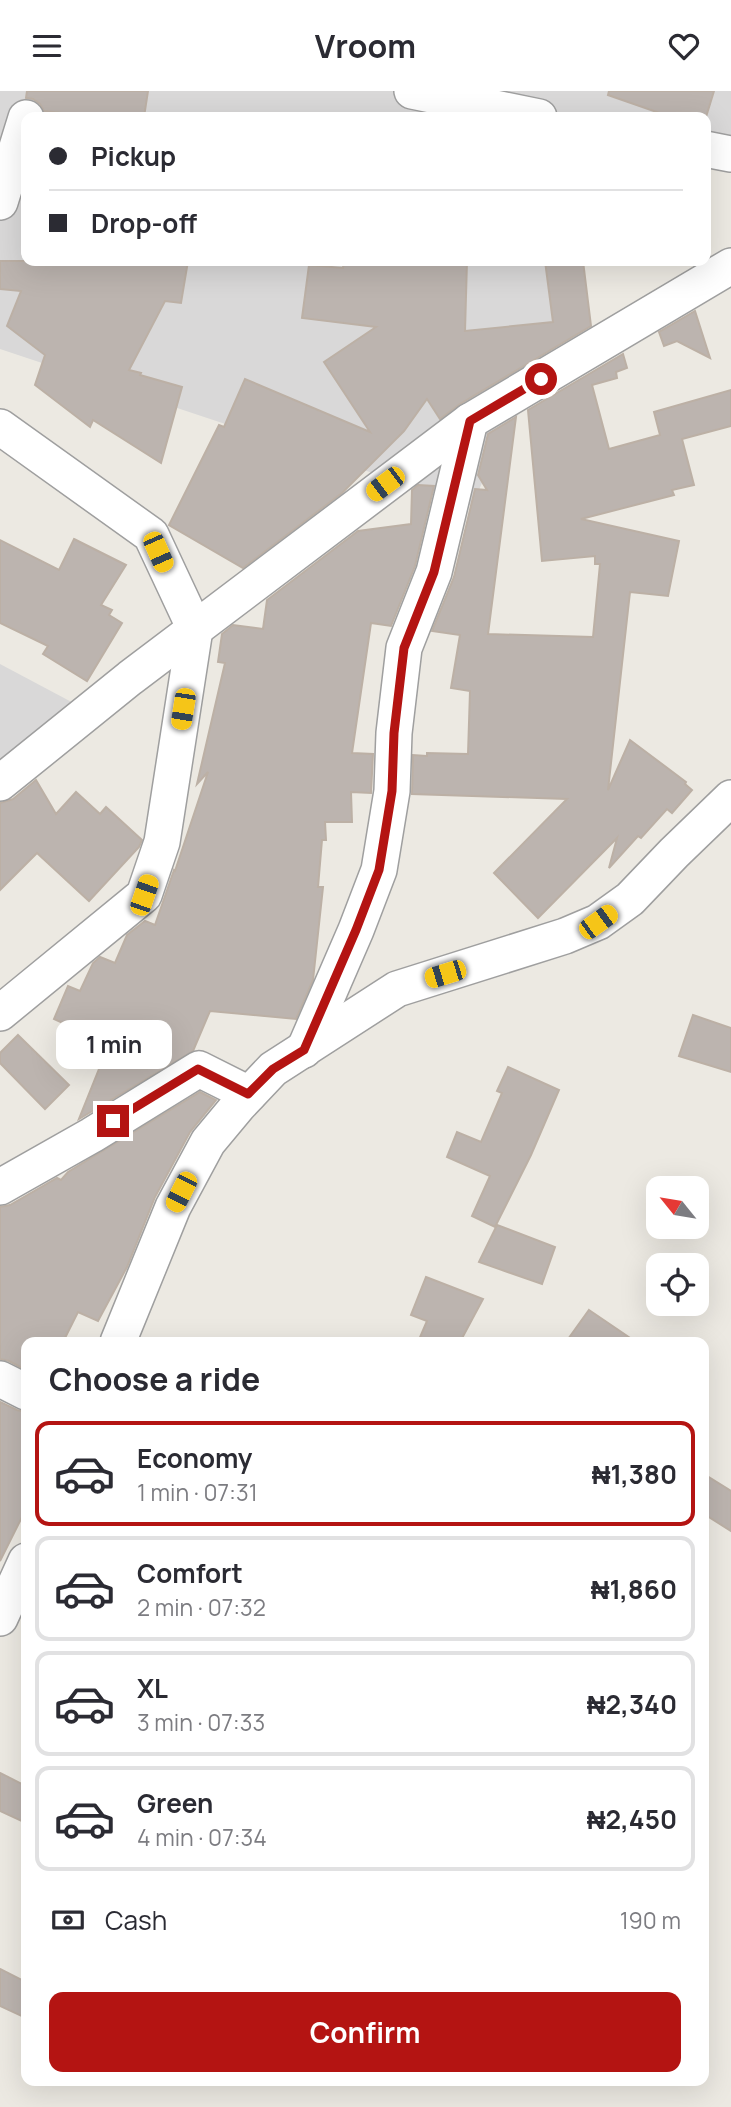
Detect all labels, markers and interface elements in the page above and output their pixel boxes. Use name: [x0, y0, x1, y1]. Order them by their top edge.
text: Vroom: [315, 24, 416, 68]
icon: menu: [28, 27, 66, 65]
icon: heart: [665, 27, 703, 65]
text: Pickup: [91, 138, 176, 174]
text: Drop-off: [91, 205, 197, 241]
route start: [525, 363, 557, 395]
car: [362, 463, 409, 505]
car: [140, 529, 177, 575]
car: [170, 687, 197, 731]
car: [128, 872, 161, 918]
car: [575, 901, 622, 943]
car: [422, 958, 469, 990]
callout: 1 min: [55, 1019, 171, 1069]
text: 1 min: [86, 1028, 142, 1060]
route end: [97, 1105, 129, 1137]
car: [163, 1169, 200, 1215]
north arrow: [646, 1176, 709, 1239]
map controls: [646, 1176, 709, 1316]
button: locate: [646, 1253, 709, 1316]
text: Choose a ride: [49, 1357, 260, 1401]
text: Economy: [137, 1440, 252, 1476]
icon: car: [53, 1442, 116, 1505]
text: ₦1,380: [592, 1456, 677, 1492]
text: 1 min · 07:31: [137, 1476, 258, 1508]
text: Comfort: [137, 1555, 243, 1591]
icon: car: [53, 1557, 116, 1620]
text: ₦1,860: [591, 1571, 677, 1607]
text: 2 min · 07:32: [137, 1591, 266, 1623]
text: XL: [137, 1670, 168, 1706]
icon: car: [53, 1672, 116, 1735]
text: ₦2,340: [587, 1686, 677, 1722]
text: 3 min · 07:33: [137, 1706, 265, 1738]
text: Green: [137, 1785, 213, 1821]
icon: car: [53, 1787, 116, 1850]
text: ₦2,450: [587, 1801, 677, 1837]
text: 4 min · 07:34: [137, 1821, 267, 1853]
icon: cash: [49, 1901, 87, 1939]
text: Cash: [105, 1902, 167, 1938]
text: 190 m: [620, 1904, 681, 1936]
button: Confirm: [49, 1992, 681, 2072]

